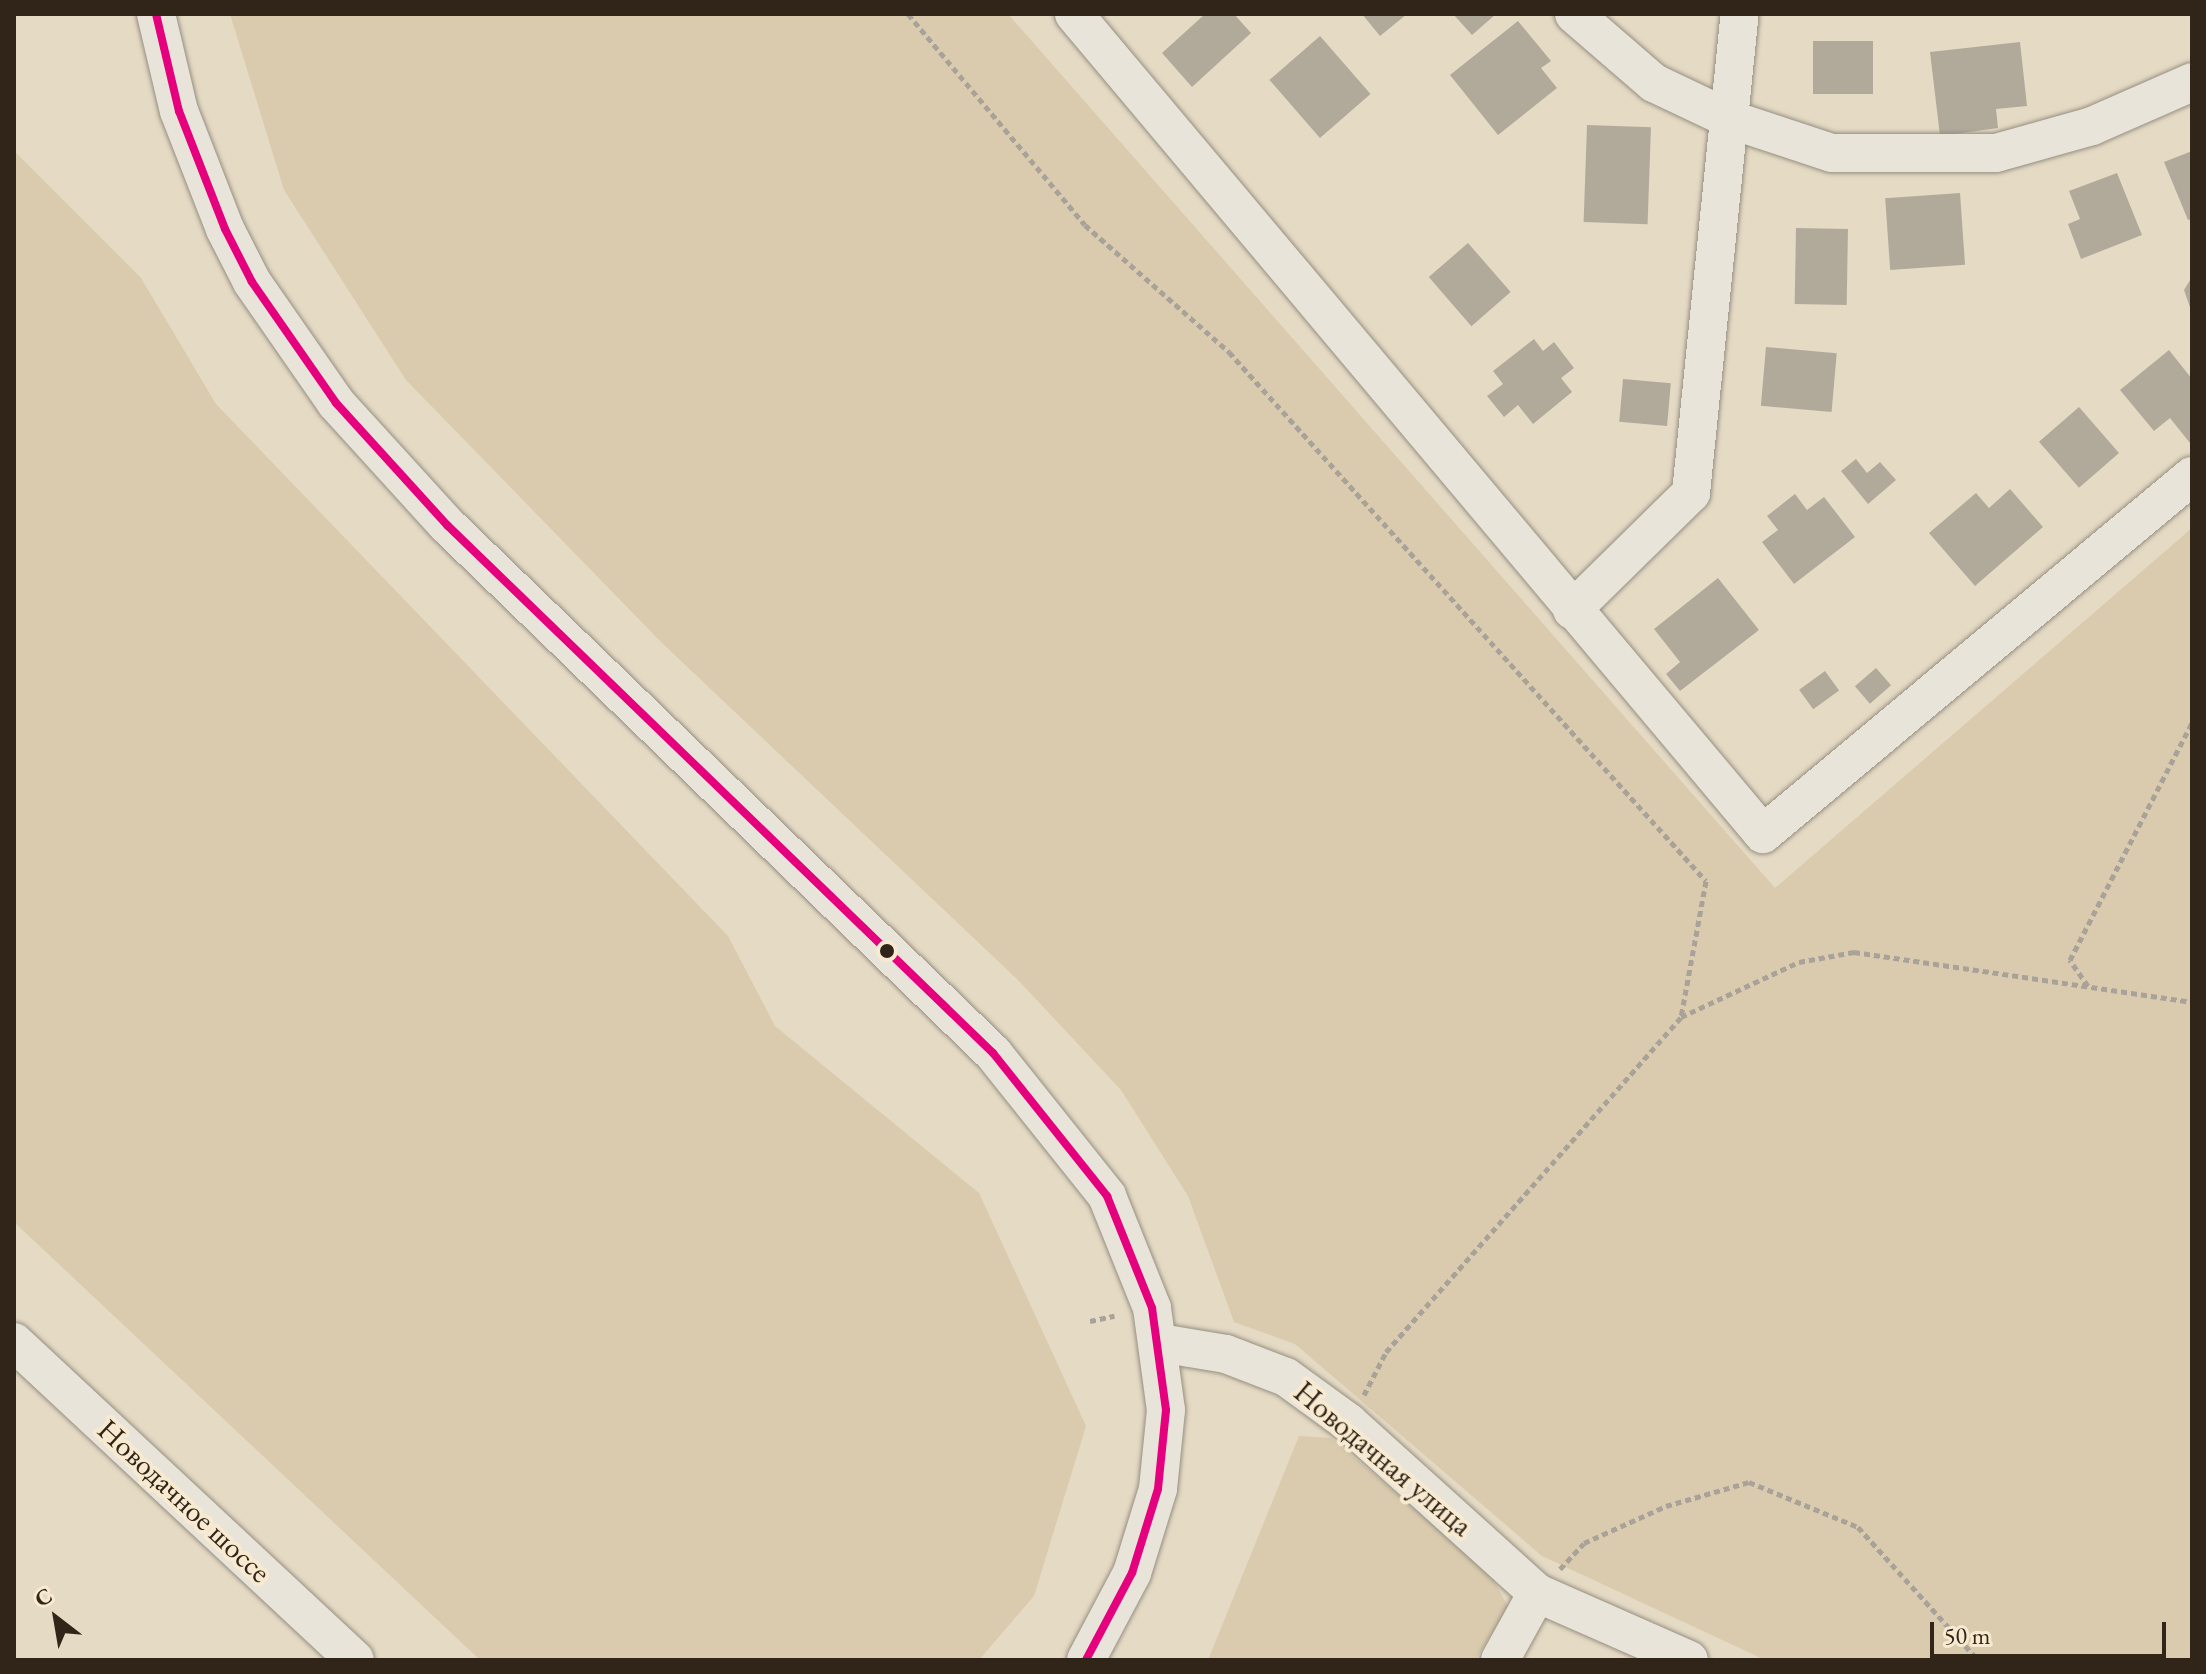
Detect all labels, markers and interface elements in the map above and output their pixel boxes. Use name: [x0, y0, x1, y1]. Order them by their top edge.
unlabelled marker: [879, 943, 895, 959]
street label: Новодачная улица: [1287, 1374, 1479, 1544]
street label: Новодачное шоссе: [90, 1412, 278, 1590]
north arrow: [16, 1578, 96, 1658]
text: С: [29, 1581, 58, 1613]
scale bar: [1934, 1606, 2170, 1656]
text: 50 m: [1944, 1620, 1991, 1651]

